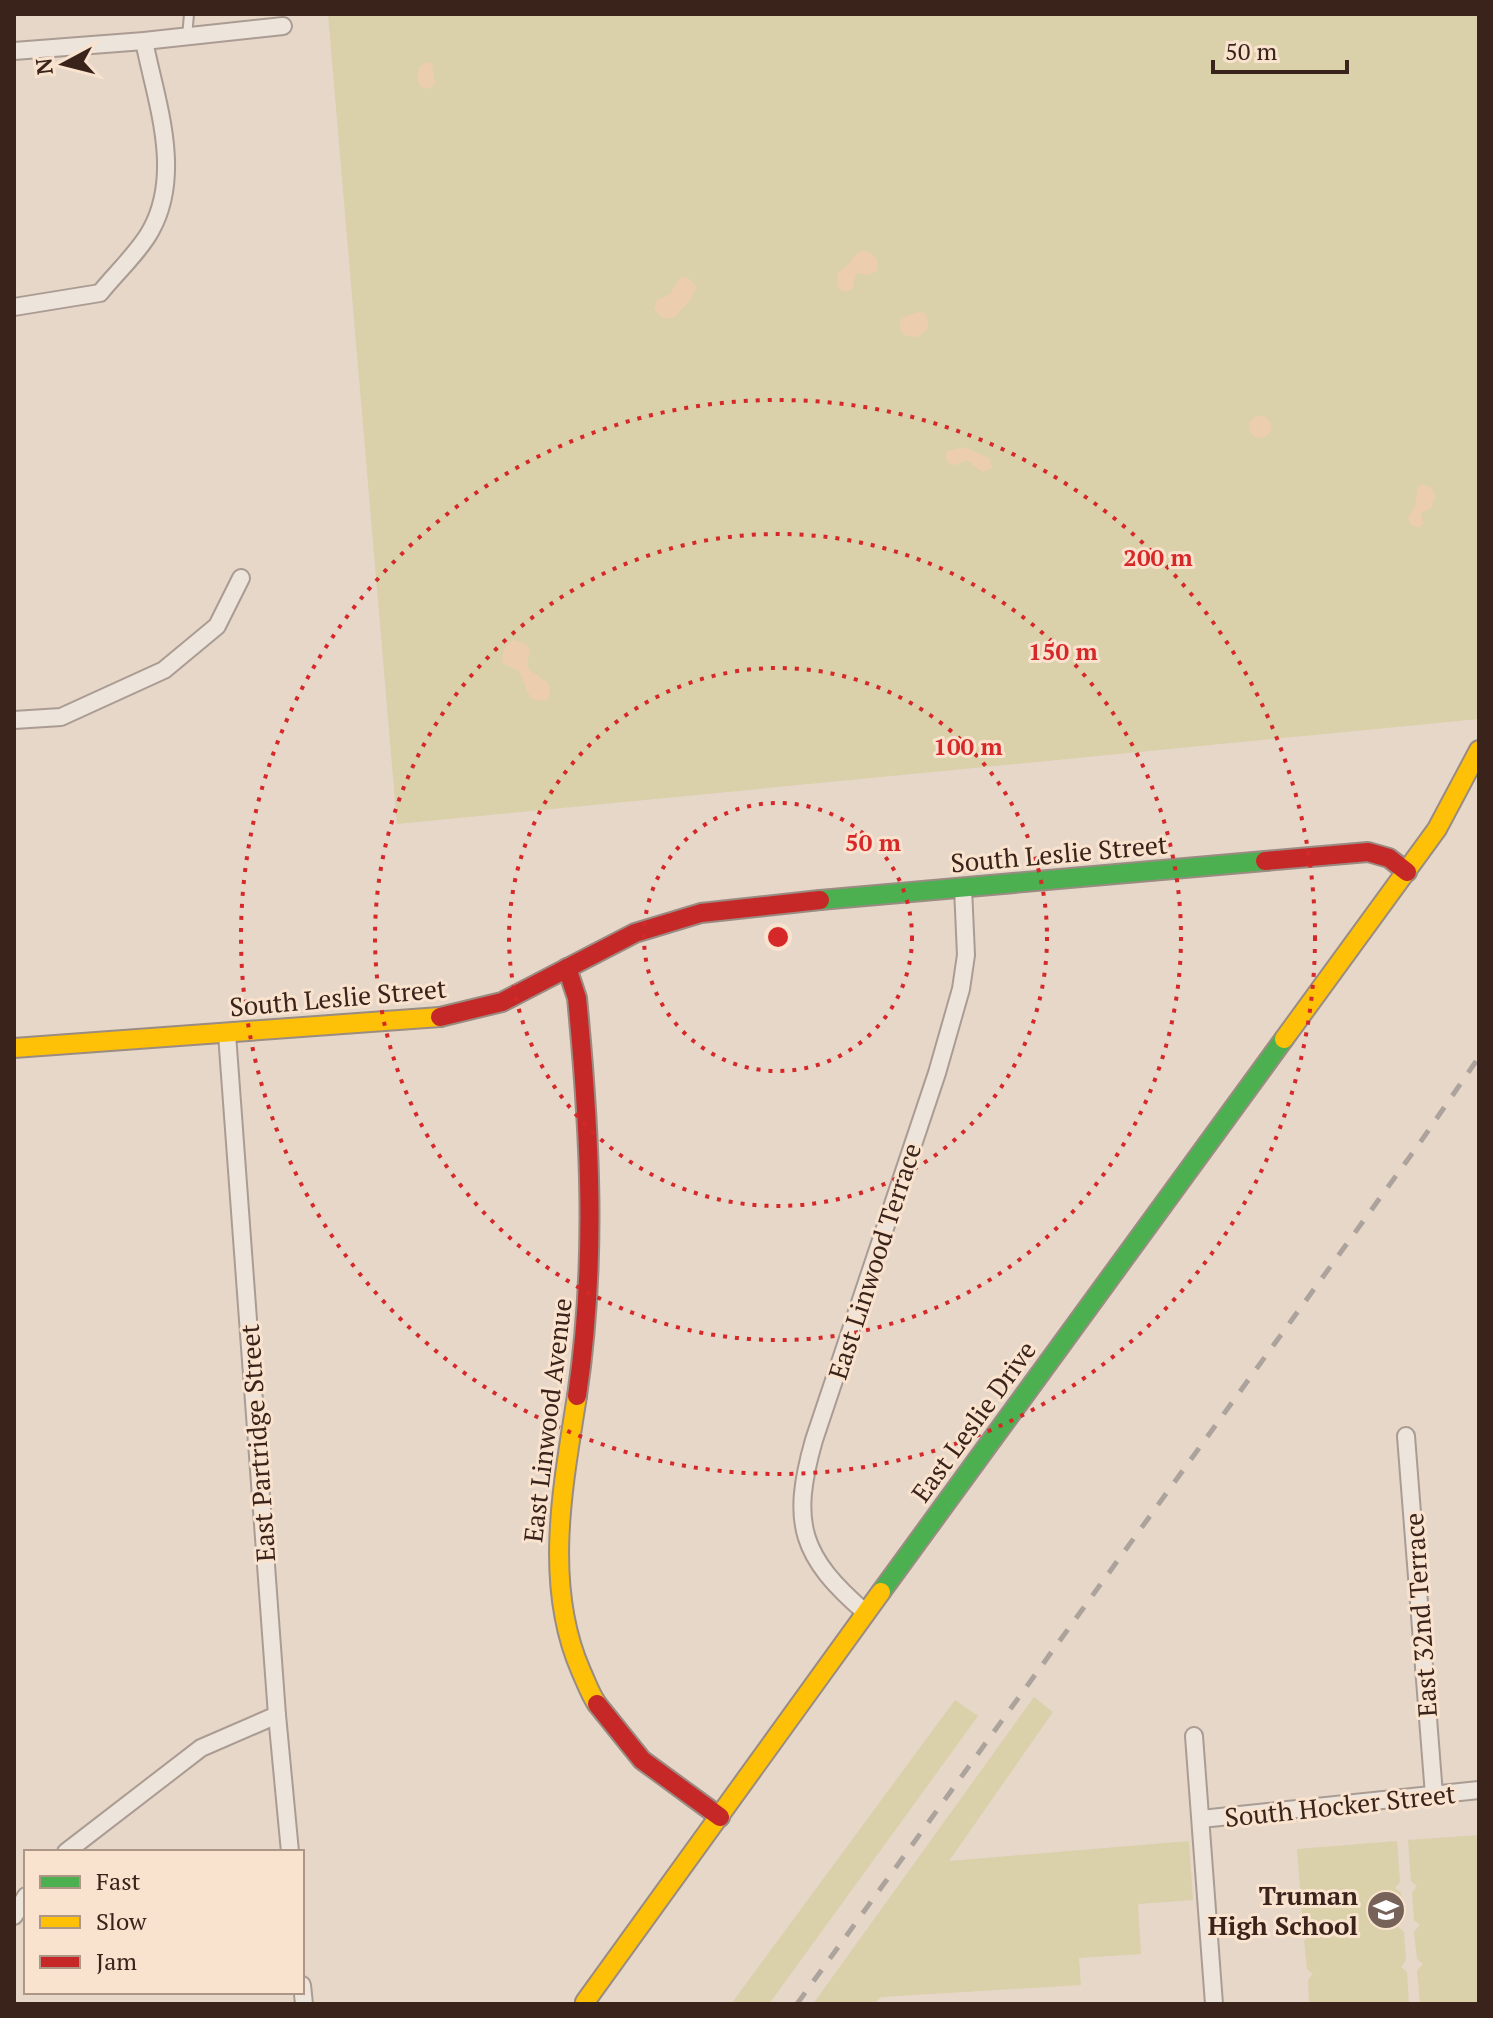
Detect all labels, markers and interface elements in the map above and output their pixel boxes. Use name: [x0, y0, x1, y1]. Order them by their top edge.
north arrow: [24, 24, 104, 104]
scale bar: [1213, 24, 1347, 74]
text: 50 m: [1225, 35, 1277, 67]
text: N: [28, 56, 59, 77]
text: 200 m: [1123, 541, 1193, 573]
text: 150 m: [1028, 635, 1098, 667]
text: 100 m: [933, 730, 1003, 762]
text: 50 m: [845, 826, 901, 858]
street label: South Leslie Street: [949, 827, 1169, 879]
centre of rings: [764, 923, 792, 951]
street label: South Leslie Street: [228, 971, 448, 1023]
street label: East Linwood Terrace: [820, 1139, 928, 1383]
street label: East Linwood Avenue: [515, 1296, 579, 1544]
street label: East Partridge Street: [232, 1323, 282, 1563]
street label: East Leslie Drive: [903, 1334, 1043, 1508]
street label: East 32nd Terrace: [1396, 1512, 1444, 1718]
street label: South Hocker Street: [1223, 1776, 1457, 1834]
legend: [24, 1850, 304, 1994]
text: Fast: [96, 1865, 141, 1897]
place label: Truman High School: [1208, 1878, 1358, 1942]
school or university icon: Truman High School: [1365, 1889, 1407, 1931]
text: Slow: [96, 1905, 147, 1937]
text: Jam: [96, 1945, 137, 1977]

